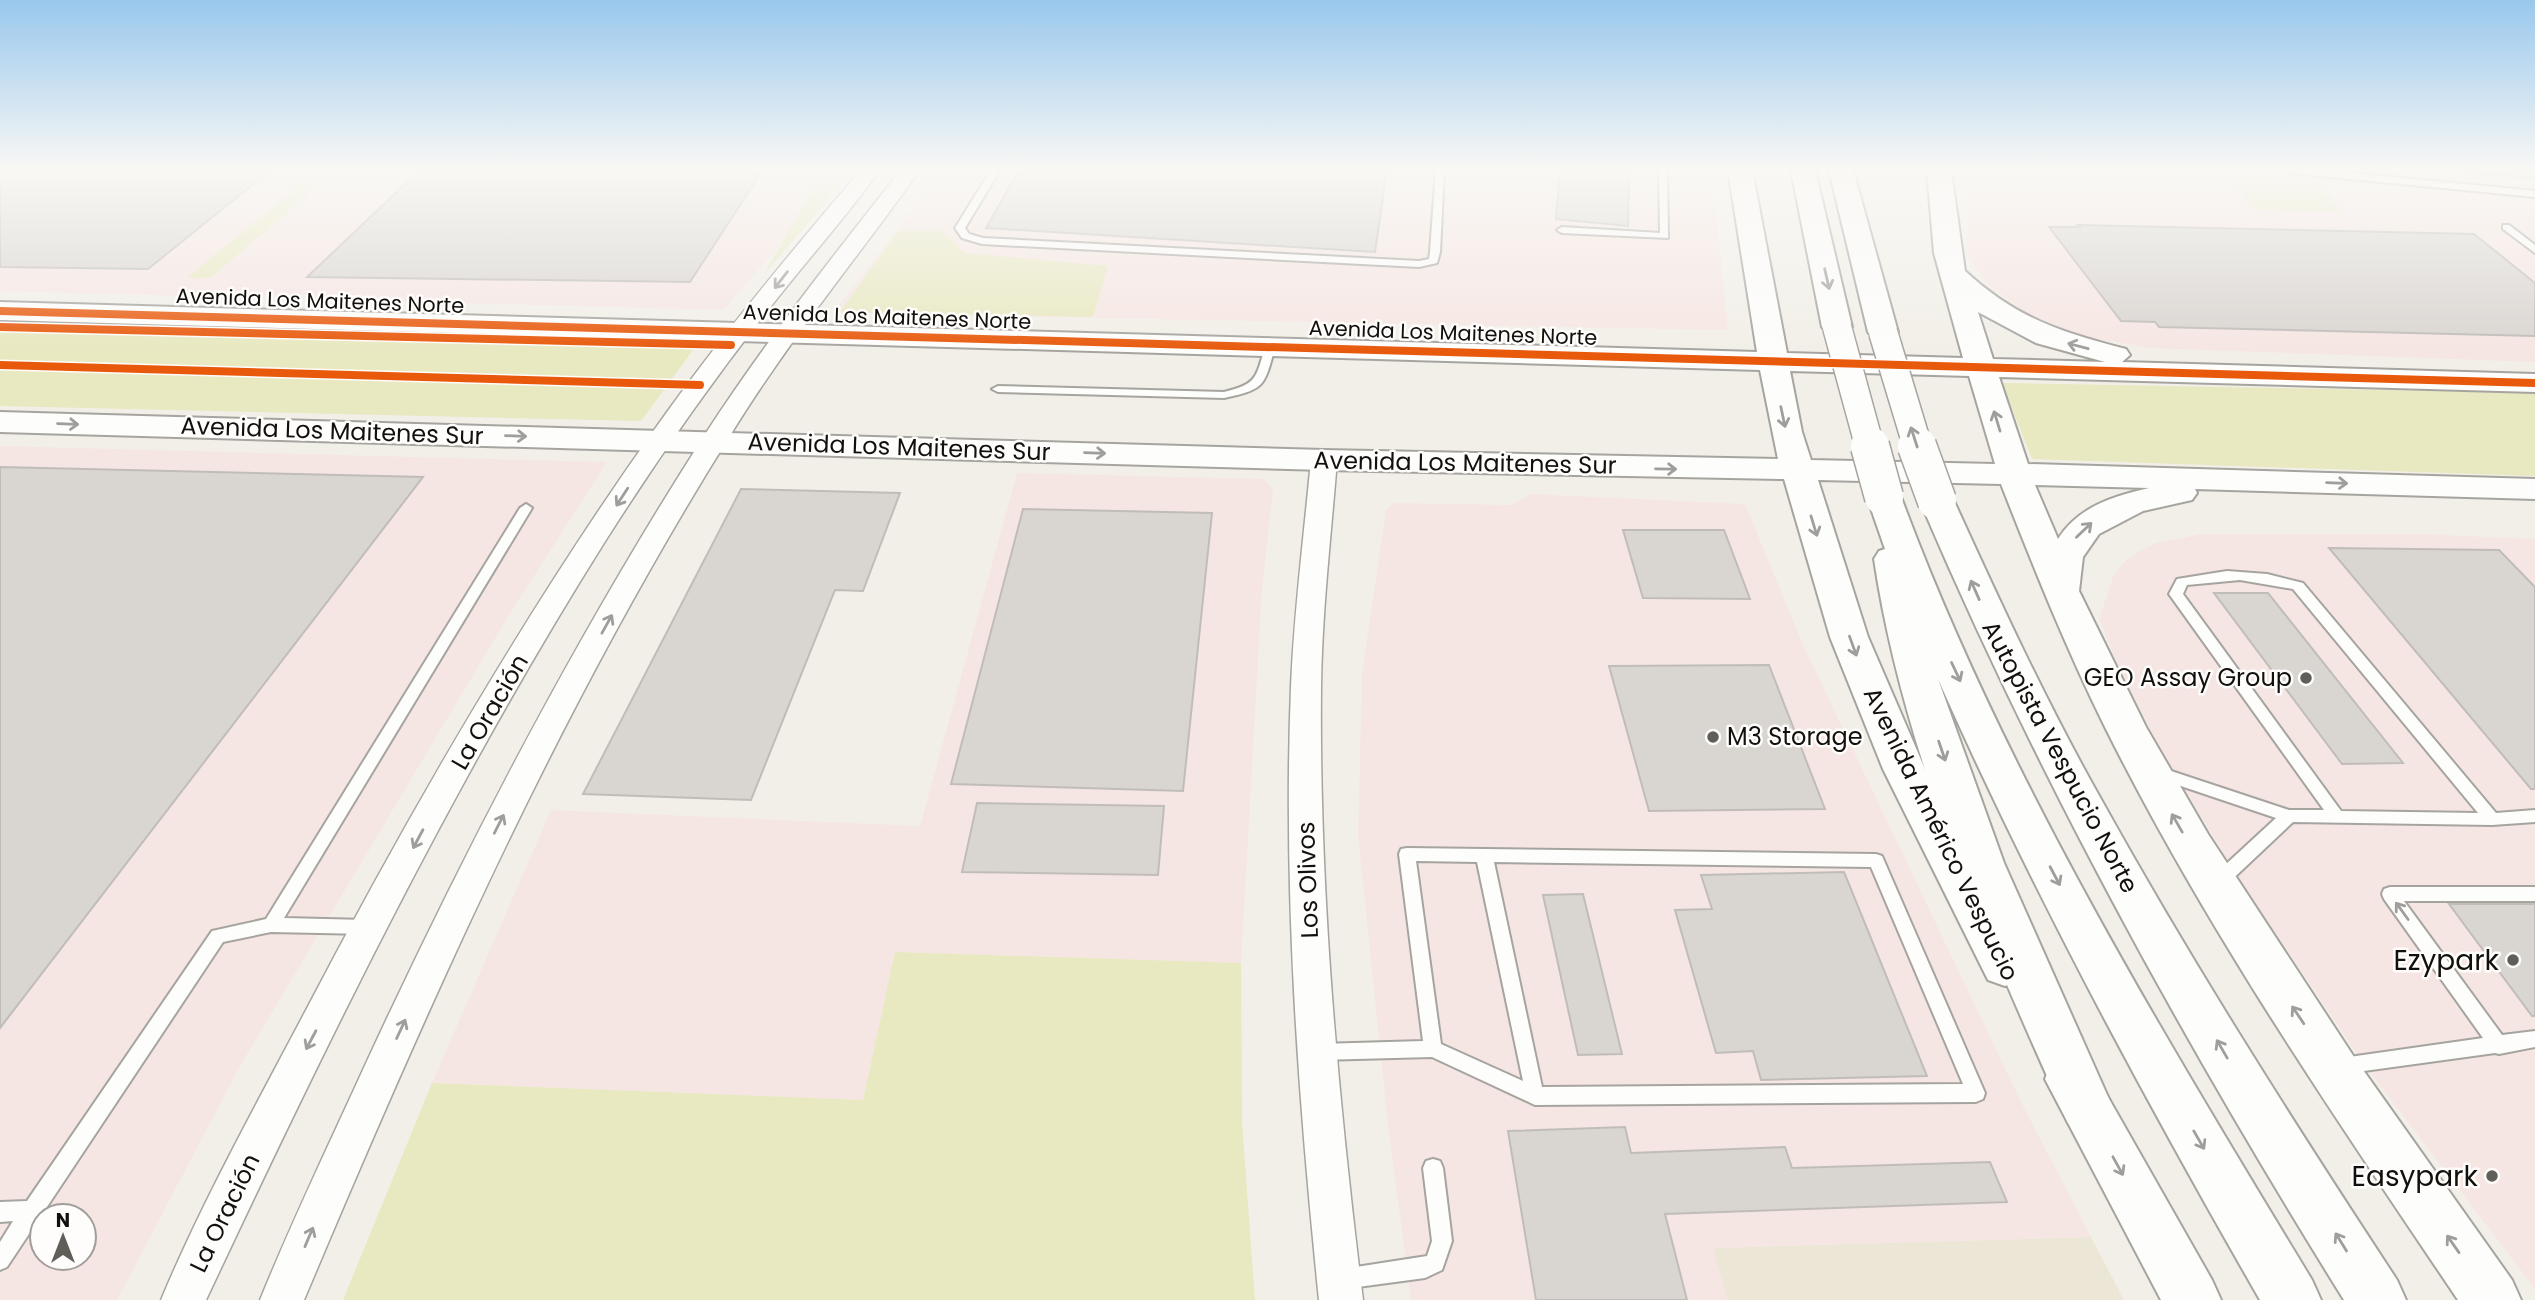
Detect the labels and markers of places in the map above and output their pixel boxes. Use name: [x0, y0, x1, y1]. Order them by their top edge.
place label: GEO Assay Group: [2084, 661, 2292, 694]
marker: GEO Assay Group: [2298, 670, 2314, 686]
place label: M3 Storage: [1727, 720, 1863, 753]
marker: M3 Storage: [1705, 729, 1721, 745]
place label: Ezypark: [2393, 941, 2500, 980]
marker: Ezypark: [2505, 952, 2521, 968]
place label: Easypark: [2352, 1157, 2479, 1196]
marker: Easypark: [2484, 1168, 2500, 1184]

